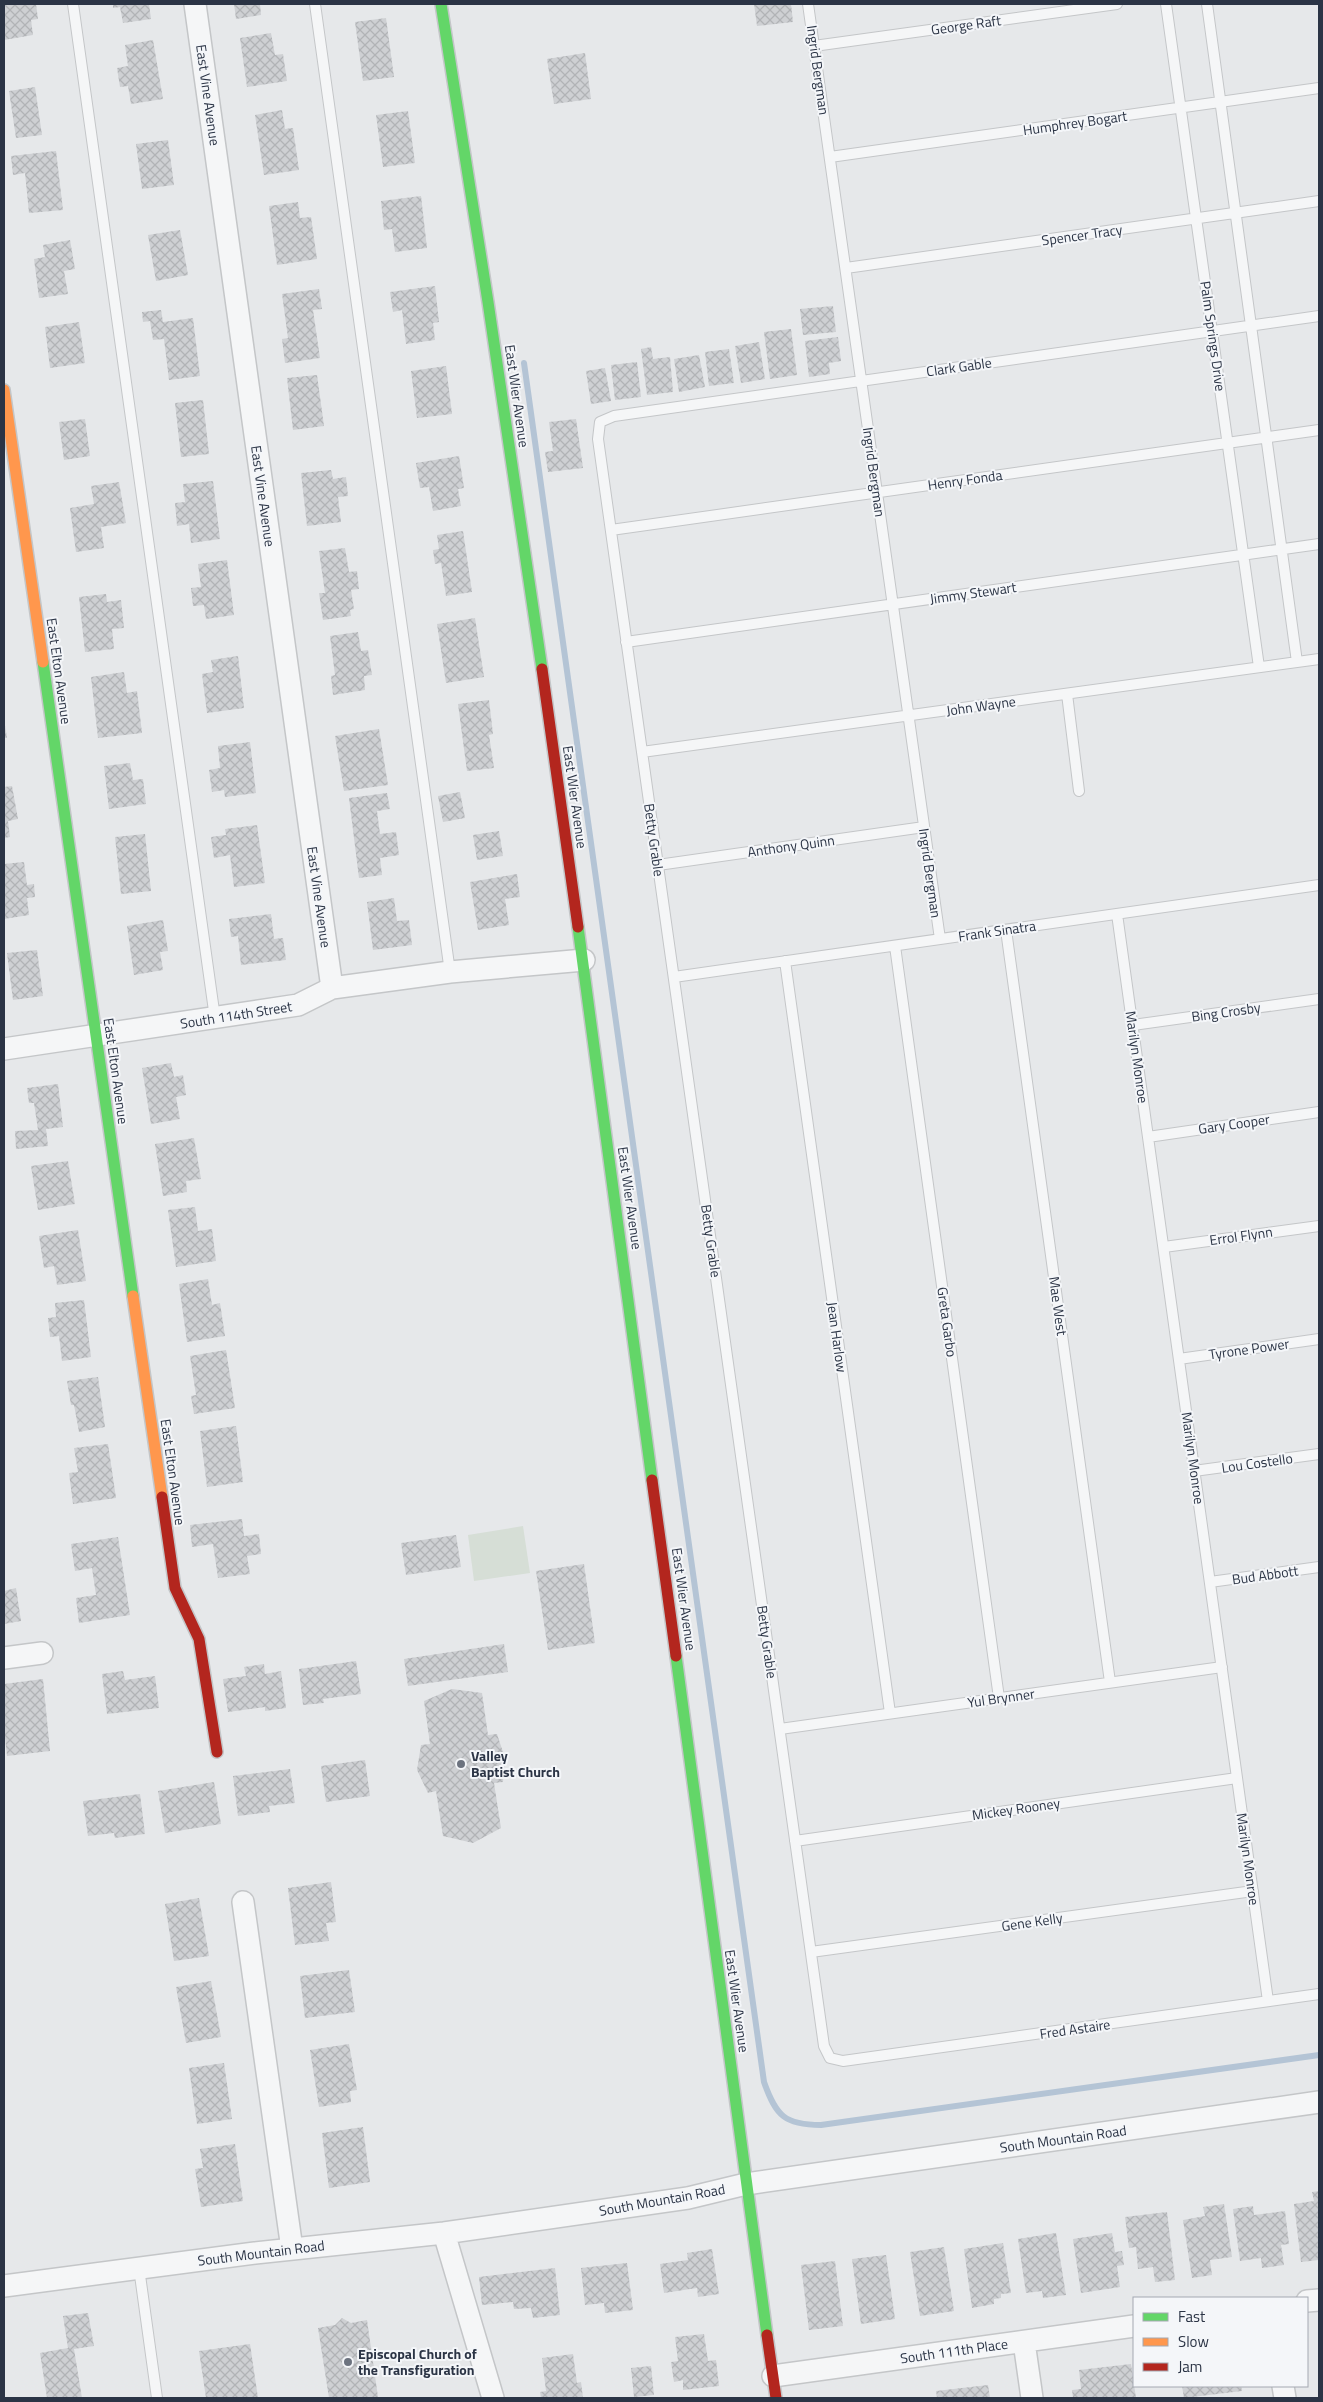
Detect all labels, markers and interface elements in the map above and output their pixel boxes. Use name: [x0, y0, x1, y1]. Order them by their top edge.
street label: George Raft: [930, 9, 1002, 40]
street label: Ingrid Bergman: [802, 24, 835, 116]
street label: East Vine Avenue: [191, 43, 226, 147]
street label: Humphrey Bogart: [1021, 105, 1128, 140]
street label: Spencer Tracy: [1040, 218, 1124, 251]
street label: Palm Springs Drive: [1195, 279, 1232, 392]
street label: East Wier Avenue: [500, 343, 535, 449]
street label: Clark Gable: [925, 352, 993, 381]
street label: Ingrid Bergman: [858, 426, 891, 518]
street label: East Vine Avenue: [246, 444, 281, 548]
street label: Henry Fonda: [926, 464, 1004, 495]
street label: Jimmy Stewart: [928, 576, 1018, 609]
street label: East Elton Avenue: [42, 617, 77, 725]
street label: John Wayne: [945, 690, 1017, 721]
street label: East Wier Avenue: [558, 744, 593, 850]
street label: Betty Grable: [639, 802, 670, 878]
street label: Ingrid Bergman: [914, 827, 947, 919]
street label: Anthony Quinn: [746, 829, 836, 862]
street label: East Vine Avenue: [302, 845, 337, 949]
street label: Frank Sinatra: [957, 915, 1037, 946]
street label: South 114th Street: [178, 995, 293, 1034]
street label: Bing Crosby: [1190, 996, 1262, 1027]
street label: Marilyn Monroe: [1121, 1009, 1154, 1104]
street label: East Elton Avenue: [99, 1017, 134, 1125]
street label: Gary Cooper: [1197, 1108, 1271, 1139]
street label: East Wier Avenue: [613, 1145, 648, 1251]
street label: Betty Grable: [696, 1203, 727, 1279]
street label: Errol Flynn: [1208, 1221, 1274, 1250]
street label: Mae West: [1044, 1275, 1073, 1337]
street label: Greta Garbo: [932, 1286, 963, 1358]
street label: Jean Harlow: [822, 1300, 853, 1374]
street label: Tyrone Power: [1207, 1332, 1291, 1365]
street label: Marilyn Monroe: [1177, 1410, 1210, 1505]
street label: East Elton Avenue: [156, 1418, 191, 1526]
street label: Lou Costello: [1220, 1447, 1294, 1478]
street label: East Wier Avenue: [667, 1546, 702, 1652]
street label: Bud Abbott: [1230, 1559, 1300, 1590]
street label: Betty Grable: [752, 1604, 783, 1680]
street label: Yul Brynner: [966, 1682, 1036, 1713]
place label: Valley Baptist Church: [471, 1745, 560, 1782]
marker: Valley Baptist Church: [455, 1758, 467, 1770]
street label: Mickey Rooney: [971, 1792, 1062, 1825]
street label: Marilyn Monroe: [1232, 1811, 1265, 1906]
street label: Gene Kelly: [1000, 1907, 1064, 1936]
street label: East Wier Avenue: [720, 1948, 755, 2054]
street label: Fred Astaire: [1038, 2013, 1112, 2044]
street label: South Mountain Road: [998, 2119, 1128, 2158]
street label: South Mountain Road: [597, 2178, 727, 2221]
street label: South Mountain Road: [196, 2234, 326, 2271]
legend: [1133, 2297, 1308, 2387]
text: Fast: [1178, 2305, 1206, 2328]
text: Slow: [1178, 2330, 1209, 2353]
street label: South 111th Place: [899, 2333, 1009, 2368]
place label: Episcopal Church of the Transfiguration: [358, 2343, 477, 2380]
text: Jam: [1178, 2355, 1202, 2378]
marker: Episcopal Church of the Transfiguration: [342, 2356, 354, 2368]

